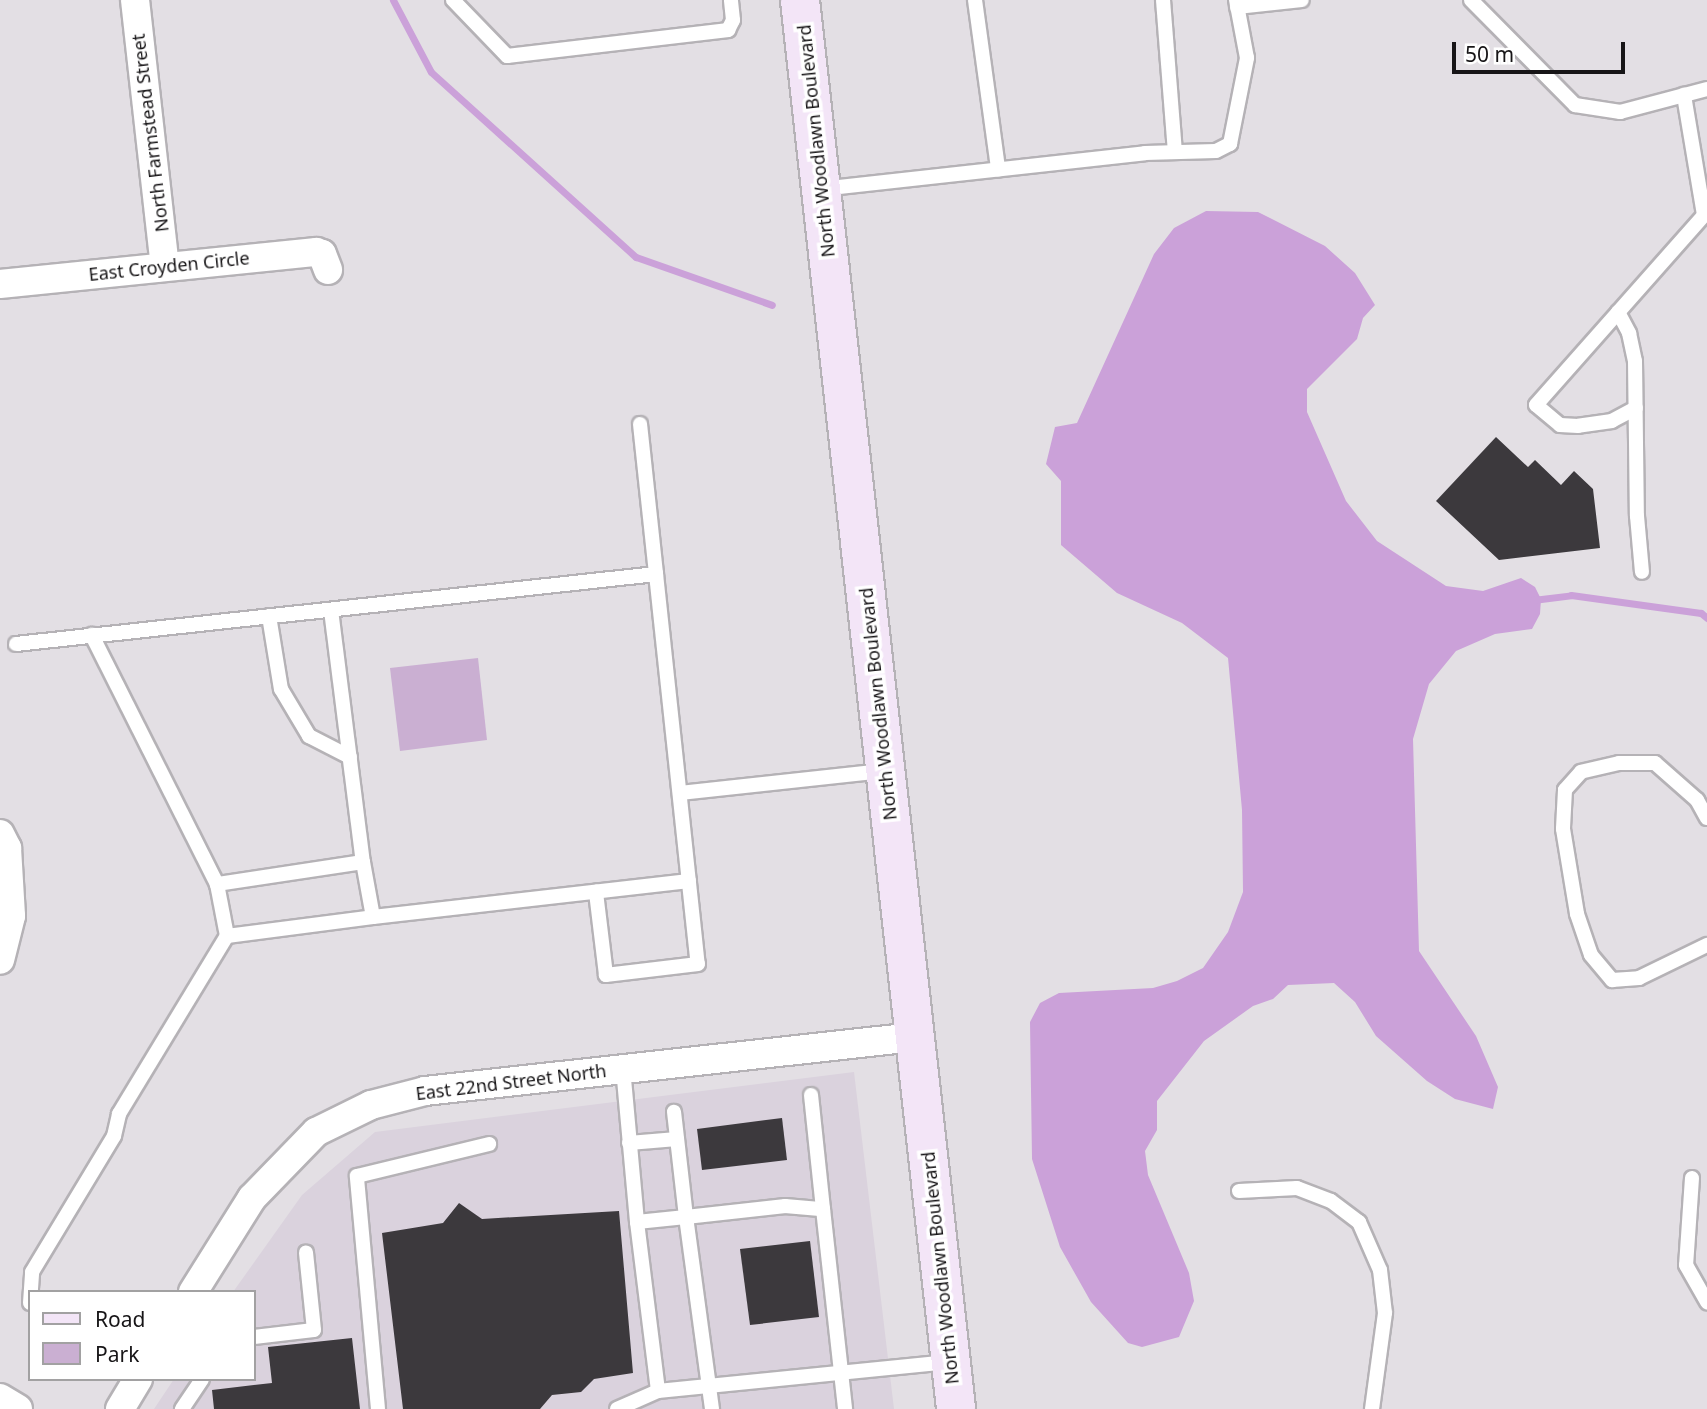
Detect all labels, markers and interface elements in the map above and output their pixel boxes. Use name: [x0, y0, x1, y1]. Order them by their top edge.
street label: North Woodlawn Boulevard: [793, 24, 839, 258]
scale bar: [1455, 28, 1628, 72]
street label: North Farmstead Street: [127, 33, 173, 233]
text: 50 m: [1465, 40, 1514, 68]
street label: East Croyden Circle: [88, 247, 250, 285]
street label: North Woodlawn Boulevard: [855, 587, 901, 821]
street label: East 22nd Street North: [414, 1060, 608, 1104]
street label: North Woodlawn Boulevard: [917, 1151, 963, 1385]
legend: [28, 1290, 256, 1381]
text: Road: [95, 1305, 145, 1333]
text: Park: [95, 1340, 139, 1368]

